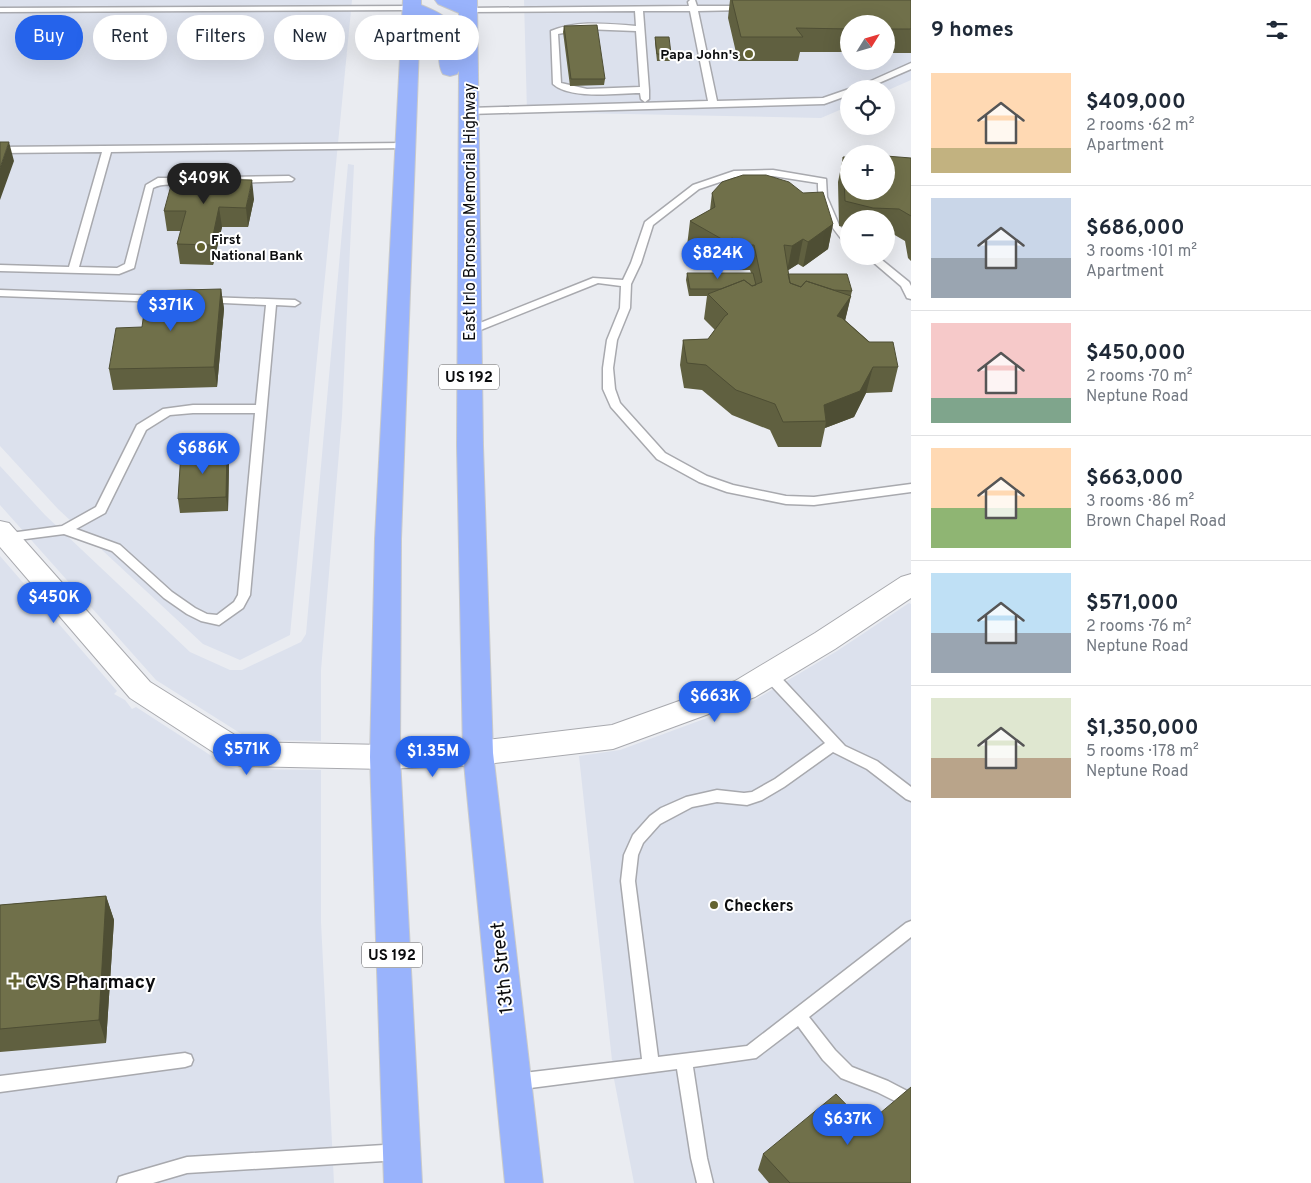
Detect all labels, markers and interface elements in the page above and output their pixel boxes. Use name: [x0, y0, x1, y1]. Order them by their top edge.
chip: Buy: [15, 15, 83, 60]
chip: Rent: [93, 15, 167, 60]
chip: Filters: [177, 15, 264, 60]
chip: New: [274, 15, 345, 60]
chip: Apartment: [355, 15, 479, 60]
north arrow: [840, 15, 895, 70]
map controls: [840, 15, 895, 265]
icon: filters: [1263, 16, 1291, 44]
text: 9 homes: [931, 17, 1014, 44]
place label: Papa John's: [660, 47, 739, 64]
marker: Papa John's: [743, 48, 755, 60]
button: locate: [840, 80, 895, 135]
street label: East Irlo Bronson Memorial Highway: [461, 83, 481, 341]
text: $409,000: [1086, 89, 1186, 116]
icon: home: [971, 93, 1031, 153]
text: 2 rooms · 62 m²: [1086, 116, 1194, 136]
text: Apartment: [1086, 136, 1164, 156]
button: +: [840, 145, 895, 200]
pin: $409K: [169, 162, 239, 205]
text: $409K: [178, 169, 230, 189]
button: −: [840, 210, 895, 265]
text: $686,000: [1086, 215, 1185, 242]
icon: home: [971, 218, 1031, 278]
place label: First National Bank: [211, 232, 303, 265]
pin: $824K: [683, 238, 753, 280]
marker: First National Bank: [195, 241, 207, 253]
text: 3 rooms · 101 m²: [1086, 242, 1197, 262]
text: $824K: [693, 244, 743, 264]
text: Apartment: [1086, 262, 1164, 282]
pin: $371K: [136, 290, 206, 332]
text: $371K: [148, 296, 194, 316]
text: $450,000: [1086, 340, 1186, 367]
icon: home: [971, 343, 1031, 403]
road number: US 192: [439, 364, 499, 390]
text: 2 rooms · 70 m²: [1086, 367, 1193, 387]
text: Neptune Road: [1086, 387, 1188, 407]
pin: $686K: [168, 432, 238, 475]
text: $686K: [178, 439, 228, 459]
text: $663,000: [1086, 465, 1183, 492]
icon: home: [971, 468, 1031, 528]
text: 3 rooms · 86 m²: [1086, 492, 1194, 512]
text: Brown Chapel Road: [1086, 512, 1226, 532]
pin: $450K: [19, 582, 89, 624]
text: $450K: [28, 588, 80, 608]
text: $571,000: [1086, 590, 1179, 617]
icon: home: [971, 593, 1031, 653]
text: 2 rooms · 76 m²: [1086, 617, 1192, 637]
text: Neptune Road: [1086, 637, 1188, 657]
pin: $663K: [680, 680, 750, 723]
text: $663K: [690, 687, 740, 707]
text: $1,350,000: [1086, 715, 1199, 742]
icon: home: [971, 718, 1031, 778]
pin: $571K: [212, 734, 282, 776]
pin: $1.35M: [392, 736, 474, 778]
text: $571K: [224, 740, 270, 760]
text: $1.35M: [407, 742, 459, 762]
text: 5 rooms · 178 m²: [1086, 742, 1199, 762]
text: Neptune Road: [1086, 762, 1188, 782]
place label: Checkers: [724, 897, 794, 917]
marker: Checkers: [708, 899, 720, 911]
street label: 13th Street: [486, 921, 520, 1015]
road number: US 192: [362, 942, 422, 968]
place label: CVS Pharmacy: [25, 971, 156, 995]
marker: CVS Pharmacy: [9, 975, 21, 987]
pin: $637K: [813, 1104, 883, 1146]
text: $637K: [824, 1110, 872, 1130]

